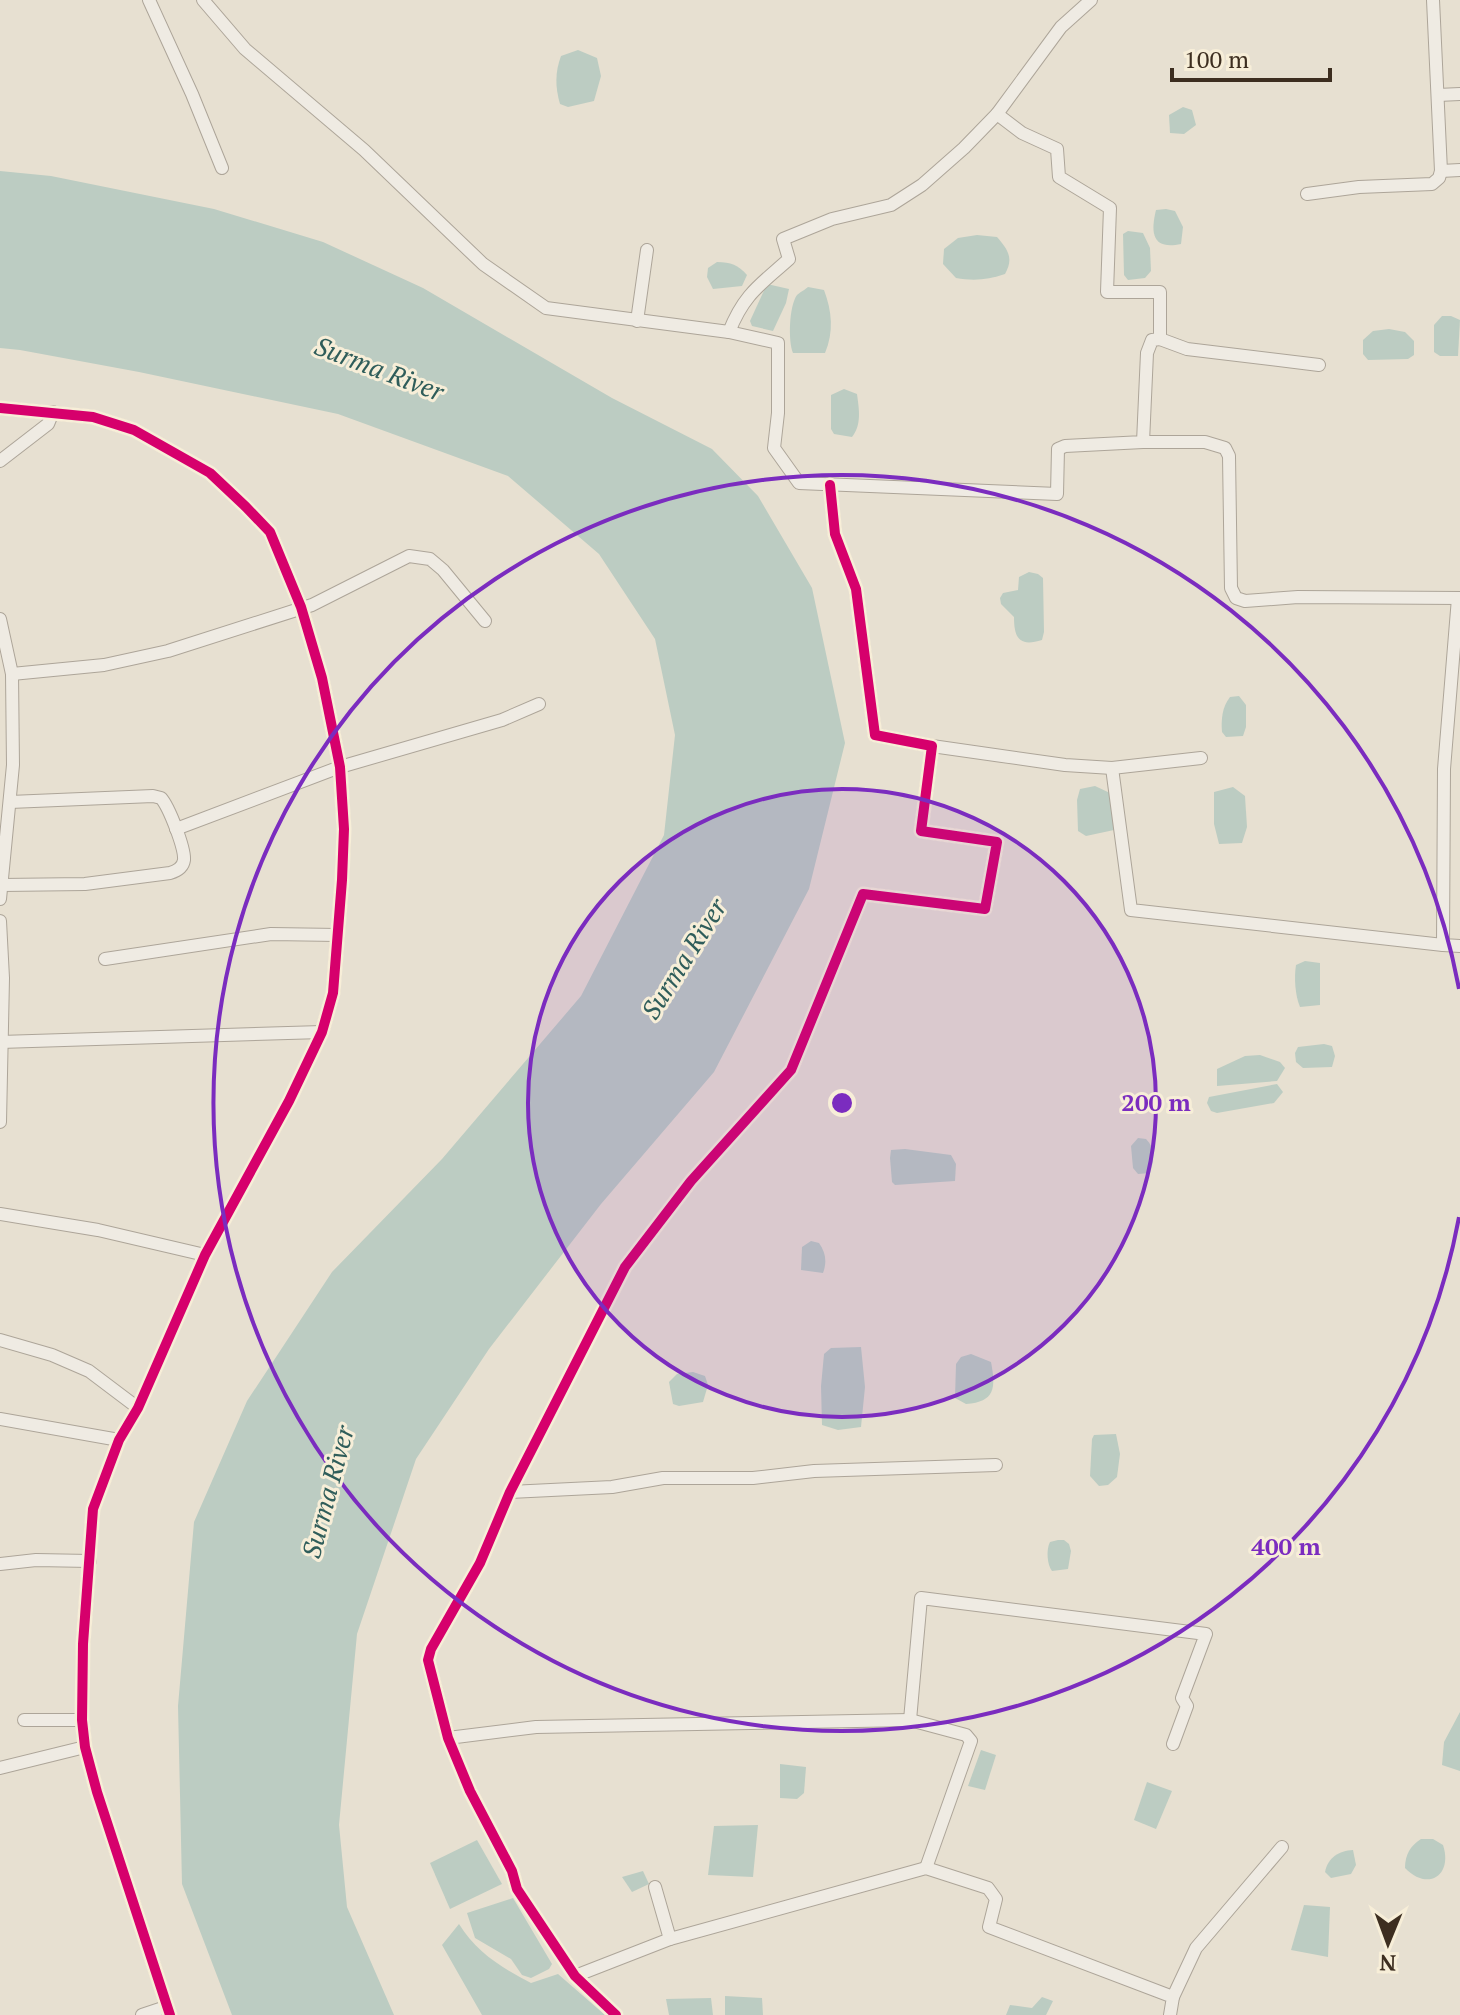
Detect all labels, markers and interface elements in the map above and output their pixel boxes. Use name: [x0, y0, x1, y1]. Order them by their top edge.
scale bar: [1172, 32, 1330, 82]
text: 100 m: [1184, 43, 1249, 75]
water label: Surma River: [310, 328, 450, 409]
water label: Surma River: [633, 891, 734, 1025]
text: 200 m: [1121, 1086, 1191, 1118]
centre of rings: [828, 1089, 856, 1117]
water label: Surma River: [293, 1421, 361, 1562]
text: 400 m: [1251, 1530, 1321, 1562]
north arrow: [1348, 1903, 1428, 1983]
text: N: [1379, 1949, 1396, 1978]

